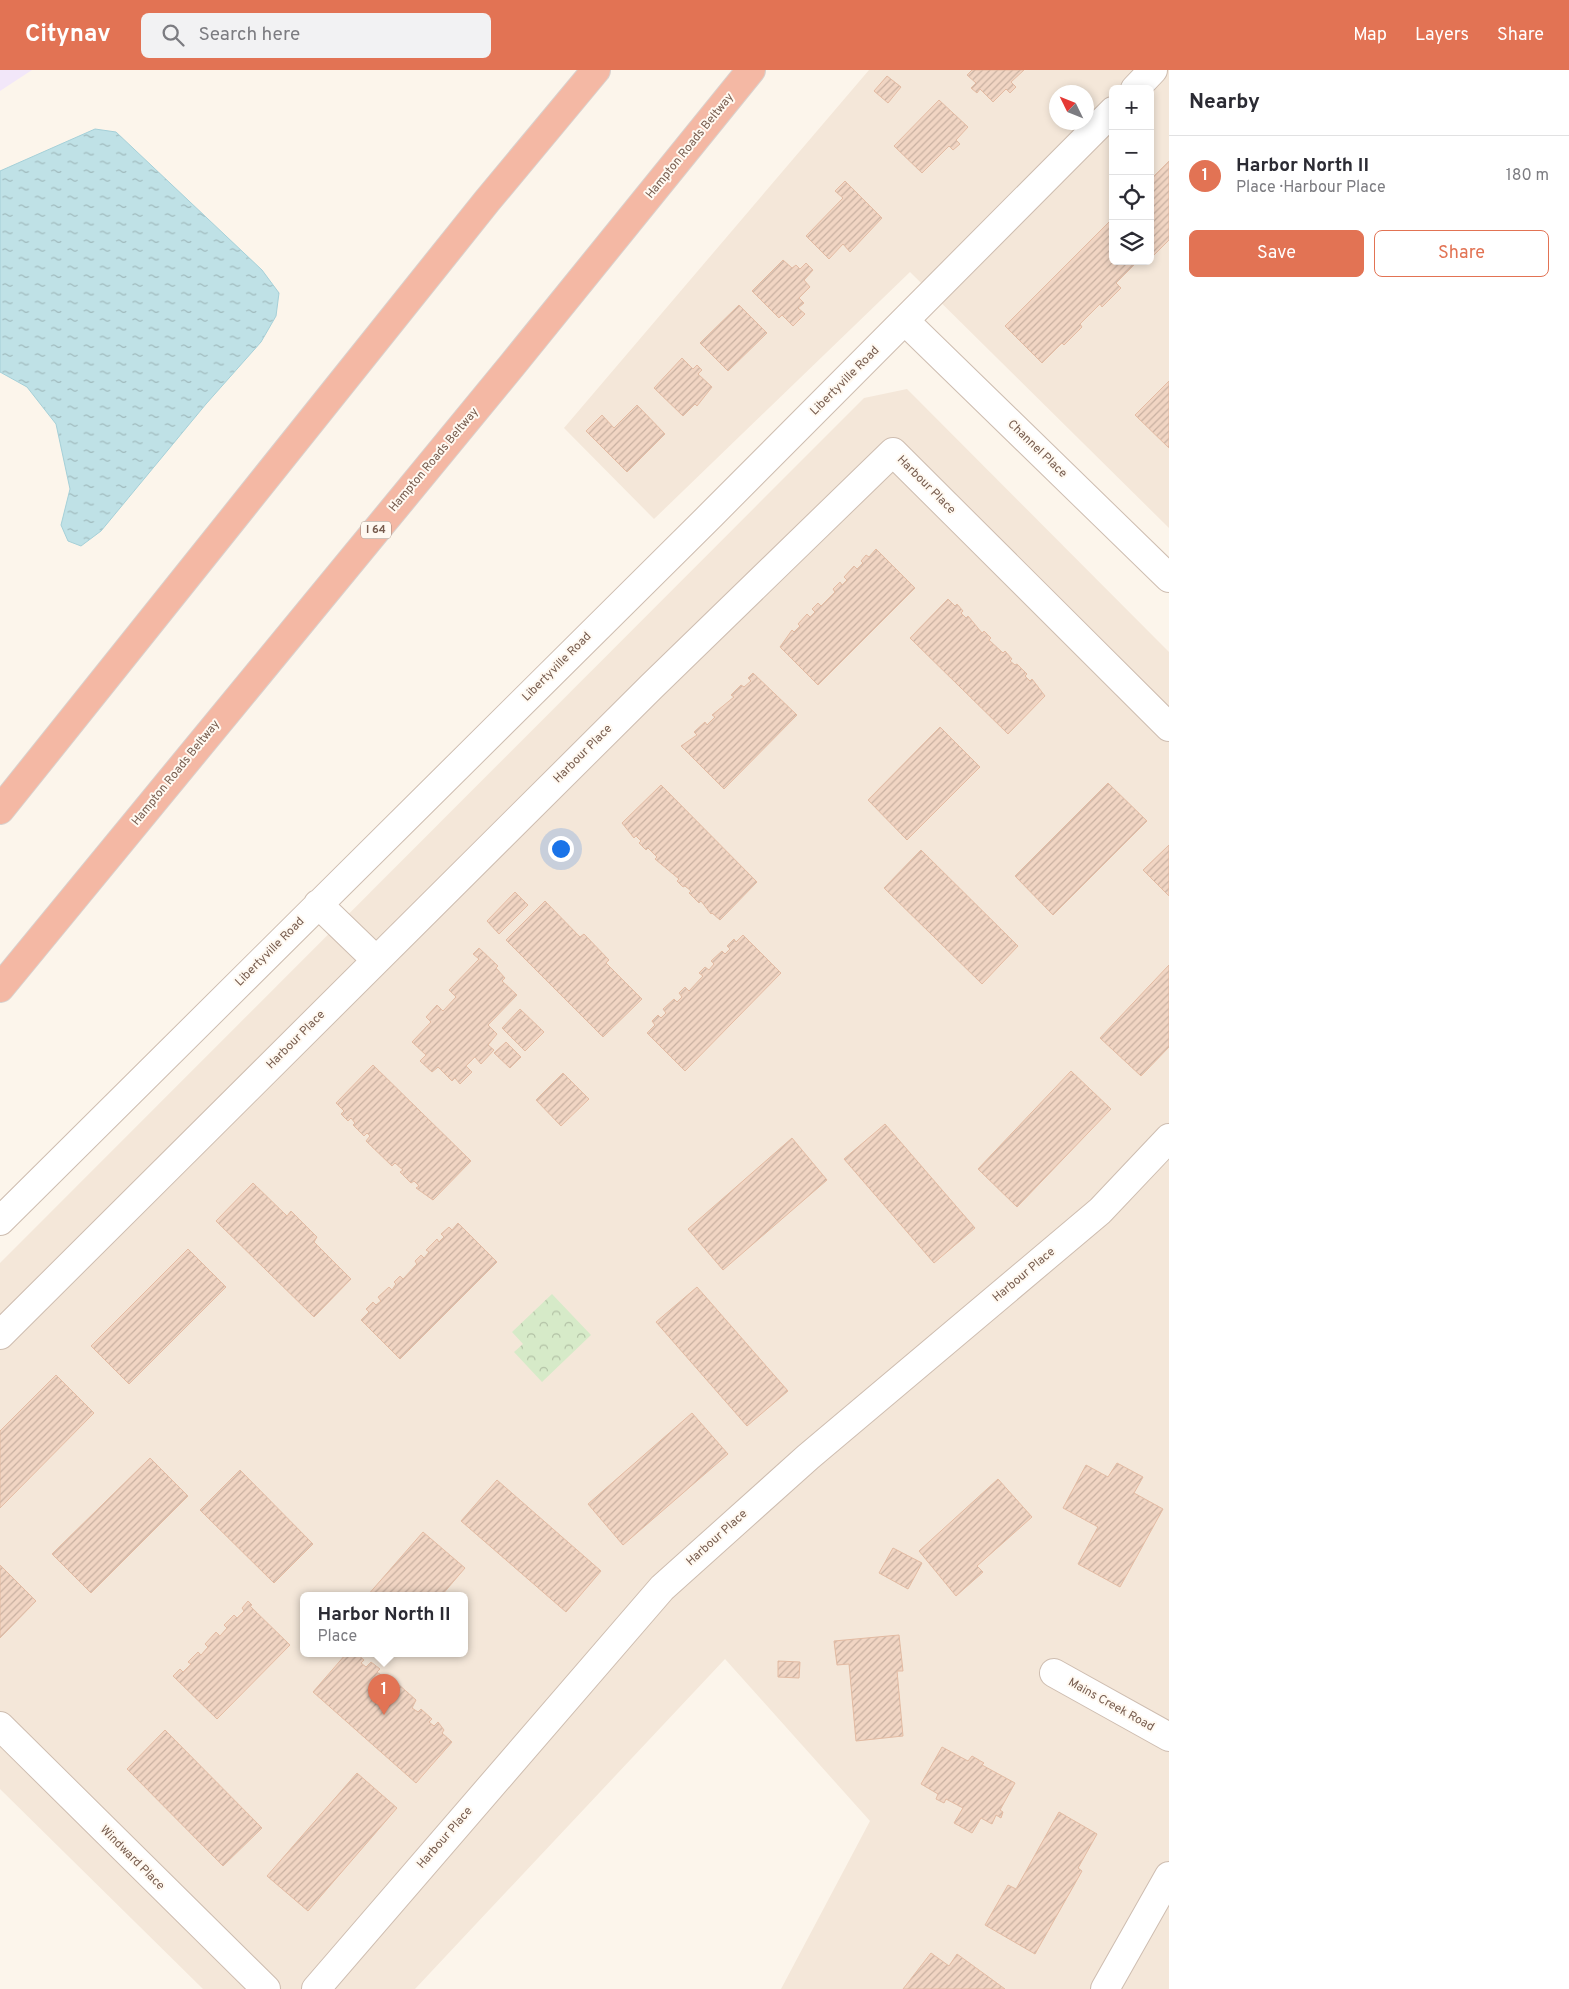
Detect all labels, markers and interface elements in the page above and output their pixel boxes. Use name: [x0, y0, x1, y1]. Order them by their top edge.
search box: [141, 13, 491, 58]
text: Citynav: [25, 20, 111, 50]
icon: search: [159, 21, 187, 49]
text: Search here: [199, 23, 300, 47]
text: Map: [1353, 24, 1387, 47]
text: Layers: [1415, 24, 1469, 47]
text: Share: [1497, 24, 1544, 47]
north arrow: [1049, 85, 1094, 130]
map controls: [1109, 85, 1154, 265]
button: +: [1109, 85, 1154, 130]
text: Nearby: [1189, 89, 1260, 116]
street label: Hampton Roads Beltway: [642, 90, 738, 202]
button: −: [1109, 130, 1154, 175]
text: Harbor North II: [1236, 154, 1369, 178]
text: 1: [1202, 166, 1208, 186]
text: 180 m: [1506, 166, 1549, 186]
button: locate: [1109, 175, 1154, 220]
text: Place · Harbour Place: [1236, 178, 1386, 198]
button: layers: [1109, 220, 1154, 265]
button: Save: [1189, 230, 1364, 277]
button: Share: [1374, 230, 1549, 277]
street label: Libertyville Road: [807, 343, 883, 419]
street label: Hampton Roads Beltway: [386, 405, 482, 515]
street label: Channel Place: [1004, 416, 1070, 482]
street label: Harbour Place: [893, 452, 959, 518]
road number: I 64: [361, 522, 391, 538]
street label: Libertyville Road: [519, 629, 595, 705]
street label: Hampton Roads Beltway: [128, 717, 224, 829]
street label: Harbour Place: [550, 721, 616, 787]
your location: [548, 836, 574, 862]
street label: Libertyville Road: [232, 914, 308, 990]
street label: Harbour Place: [263, 1007, 329, 1073]
street label: Harbour Place: [989, 1244, 1059, 1306]
street label: Harbour Place: [683, 1506, 751, 1570]
popup: [300, 1592, 468, 1657]
text: Harbor North II: [317, 1603, 451, 1627]
text: Place: [317, 1627, 357, 1647]
pin: 1: [368, 1674, 400, 1715]
street label: Mains Creek Road: [1065, 1675, 1157, 1735]
street label: Harbour Place: [414, 1804, 476, 1872]
street label: Windward Place: [96, 1822, 168, 1894]

